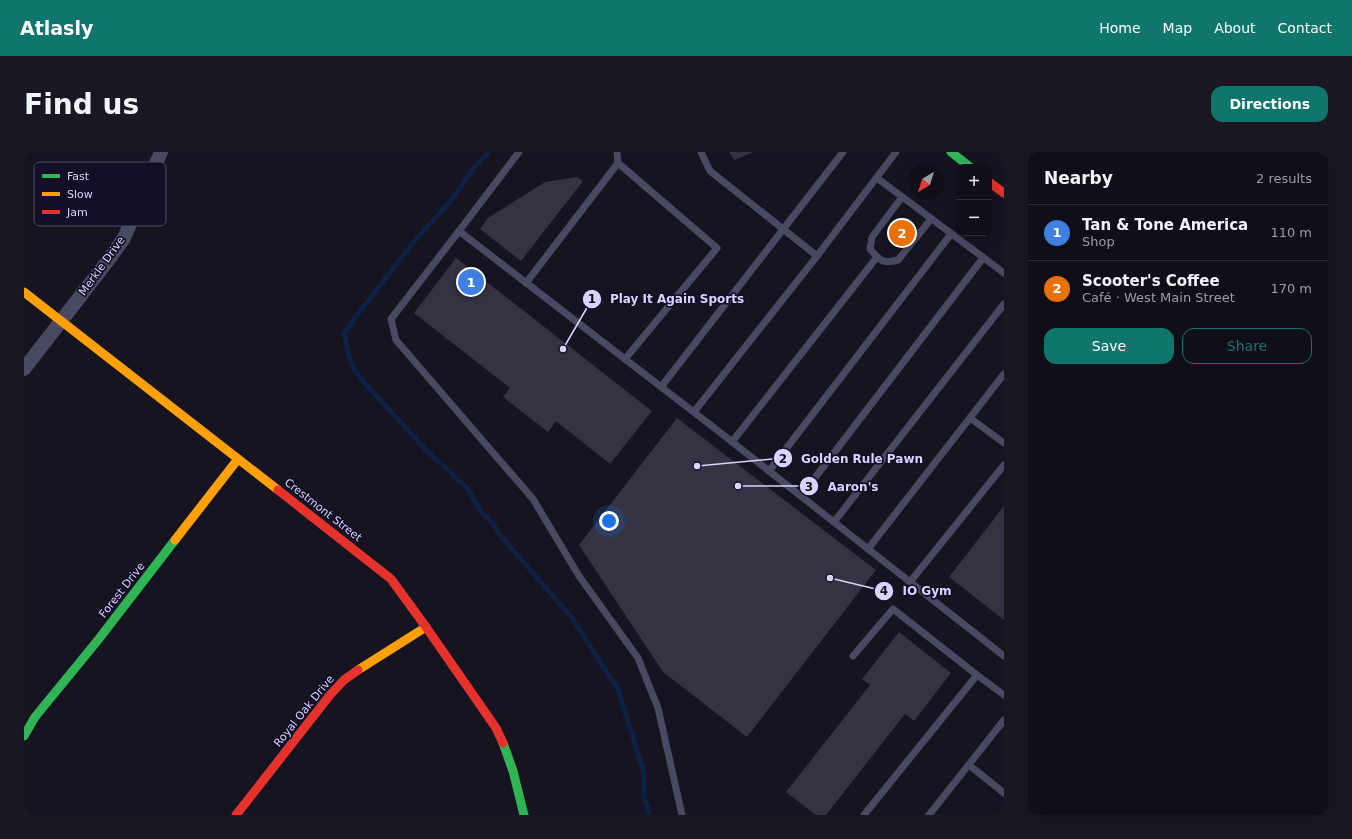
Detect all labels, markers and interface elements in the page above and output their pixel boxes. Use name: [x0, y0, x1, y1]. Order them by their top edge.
text: Atlasly: [20, 17, 93, 39]
text: Home: [1099, 20, 1141, 36]
text: Map: [1163, 20, 1192, 36]
text: About: [1214, 20, 1256, 36]
text: Contact: [1278, 20, 1332, 36]
button: Directions: [1211, 86, 1328, 122]
text: Find us: [24, 88, 139, 121]
legend: [34, 162, 166, 226]
north arrow: [908, 164, 944, 200]
map controls: [956, 164, 992, 236]
button: +: [956, 164, 992, 200]
text: Nearby: [1044, 168, 1113, 188]
text: Fast: [67, 170, 90, 183]
text: 2 results: [1256, 171, 1312, 186]
text: Slow: [67, 188, 93, 201]
button: −: [956, 200, 992, 236]
text: Jam: [66, 206, 88, 219]
text: Tan & Tone America: [1082, 216, 1248, 234]
pin: 2: [889, 218, 915, 248]
text: 1: [1052, 225, 1062, 240]
text: 110 m: [1270, 225, 1312, 240]
street label: Merkle Drive: [76, 234, 128, 298]
text: Shop: [1082, 234, 1115, 249]
pin: 1: [458, 267, 484, 297]
text: Scooter's Coffee: [1082, 272, 1220, 290]
text: 2: [1052, 281, 1062, 296]
text: 170 m: [1270, 281, 1312, 296]
callout: Play It Again Sports: [582, 287, 752, 311]
text: Café · West Main Street: [1082, 290, 1235, 305]
text: 1: [588, 292, 596, 306]
text: Play It Again Sports: [610, 292, 744, 306]
button: Save: [1044, 328, 1174, 364]
button: Share: [1182, 328, 1312, 364]
callout: Golden Rule Pawn: [773, 446, 931, 470]
text: 2: [779, 452, 787, 466]
text: Golden Rule Pawn: [801, 452, 923, 466]
callout: Aaron's: [799, 474, 886, 498]
street label: Crestmont Street: [282, 476, 365, 545]
text: 3: [805, 480, 813, 494]
text: Aaron's: [828, 480, 878, 494]
your location: [599, 511, 619, 531]
street label: Forest Drive: [96, 560, 148, 620]
callout: IO Gym: [874, 579, 959, 603]
text: 4: [880, 584, 888, 598]
text: IO Gym: [902, 584, 952, 598]
street label: Royal Oak Drive: [271, 672, 337, 749]

